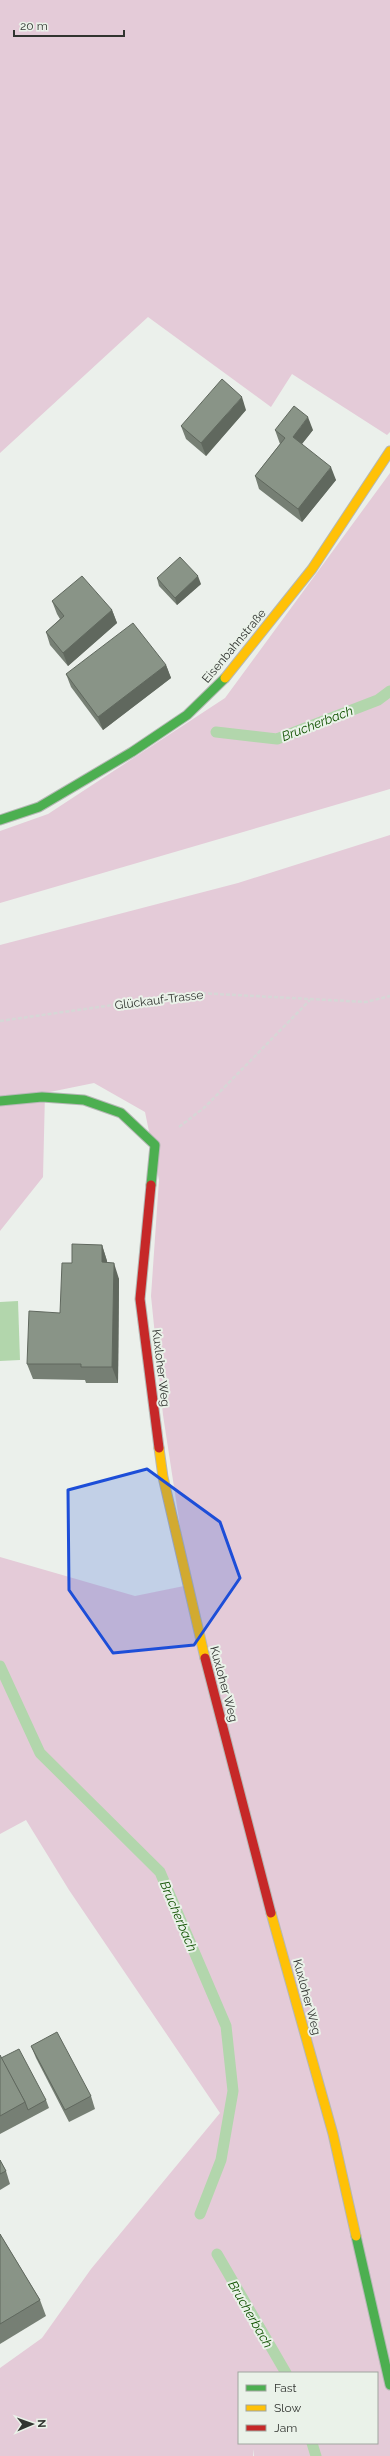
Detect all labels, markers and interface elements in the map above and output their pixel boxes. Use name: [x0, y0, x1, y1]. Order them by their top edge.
scale bar: [14, 12, 124, 38]
text: 20 m: [20, 19, 48, 33]
street label: Eisenbahnstraße: [199, 606, 269, 686]
water label: Brucherbach: [279, 703, 355, 744]
street label: Glückauf-Trasse: [114, 988, 204, 1012]
street label: Kuxloher Weg: [149, 1328, 173, 1408]
street label: Kuxloher Weg: [207, 1645, 241, 1723]
water label: Brucherbach: [157, 1879, 200, 1954]
street label: Kuxloher Weg: [290, 1958, 324, 2036]
water label: Brucherbach: [225, 2278, 276, 2351]
legend: [238, 2372, 378, 2444]
text: Fast: [274, 2381, 297, 2395]
text: Slow: [274, 2401, 301, 2415]
north arrow: [12, 2404, 52, 2444]
text: N: [35, 2419, 48, 2428]
text: Jam: [274, 2421, 297, 2435]

